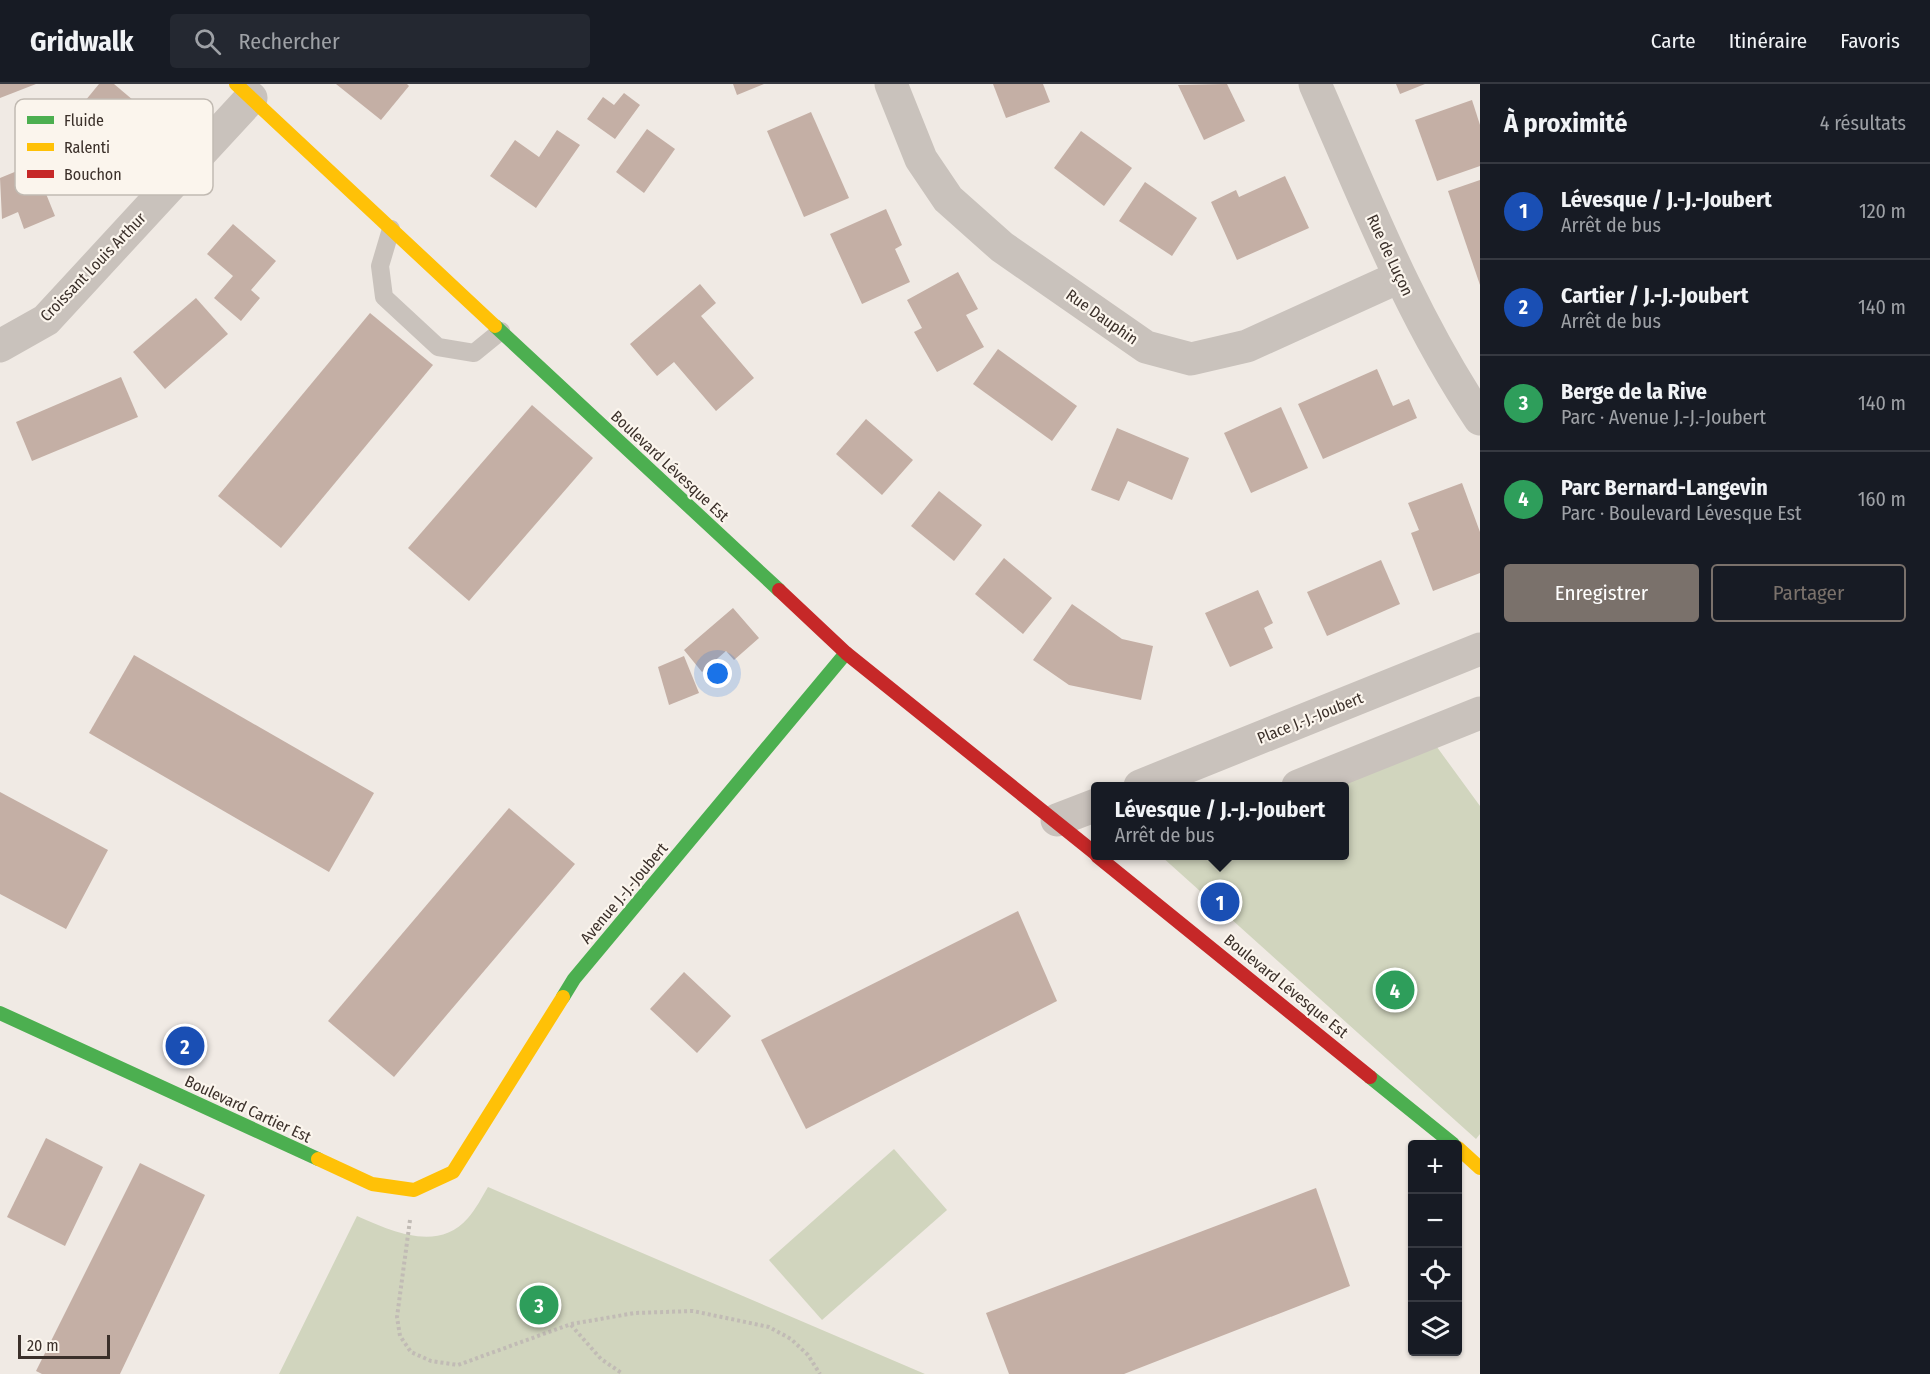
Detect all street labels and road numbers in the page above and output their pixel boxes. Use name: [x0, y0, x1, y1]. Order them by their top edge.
street label: Croissant Louis Arthur: [36, 208, 150, 325]
street label: Rue de Luçon: [1363, 211, 1417, 299]
street label: Rue Dauphin: [1062, 285, 1142, 349]
street label: Boulevard Lévesque Est: [607, 406, 733, 526]
street label: Place J.-J.-Joubert: [1254, 688, 1366, 748]
street label: Avenue J.-J.-Joubert: [576, 838, 672, 947]
street label: Boulevard Lévesque Est: [1220, 930, 1352, 1042]
street label: Boulevard Cartier Est: [182, 1071, 315, 1147]

